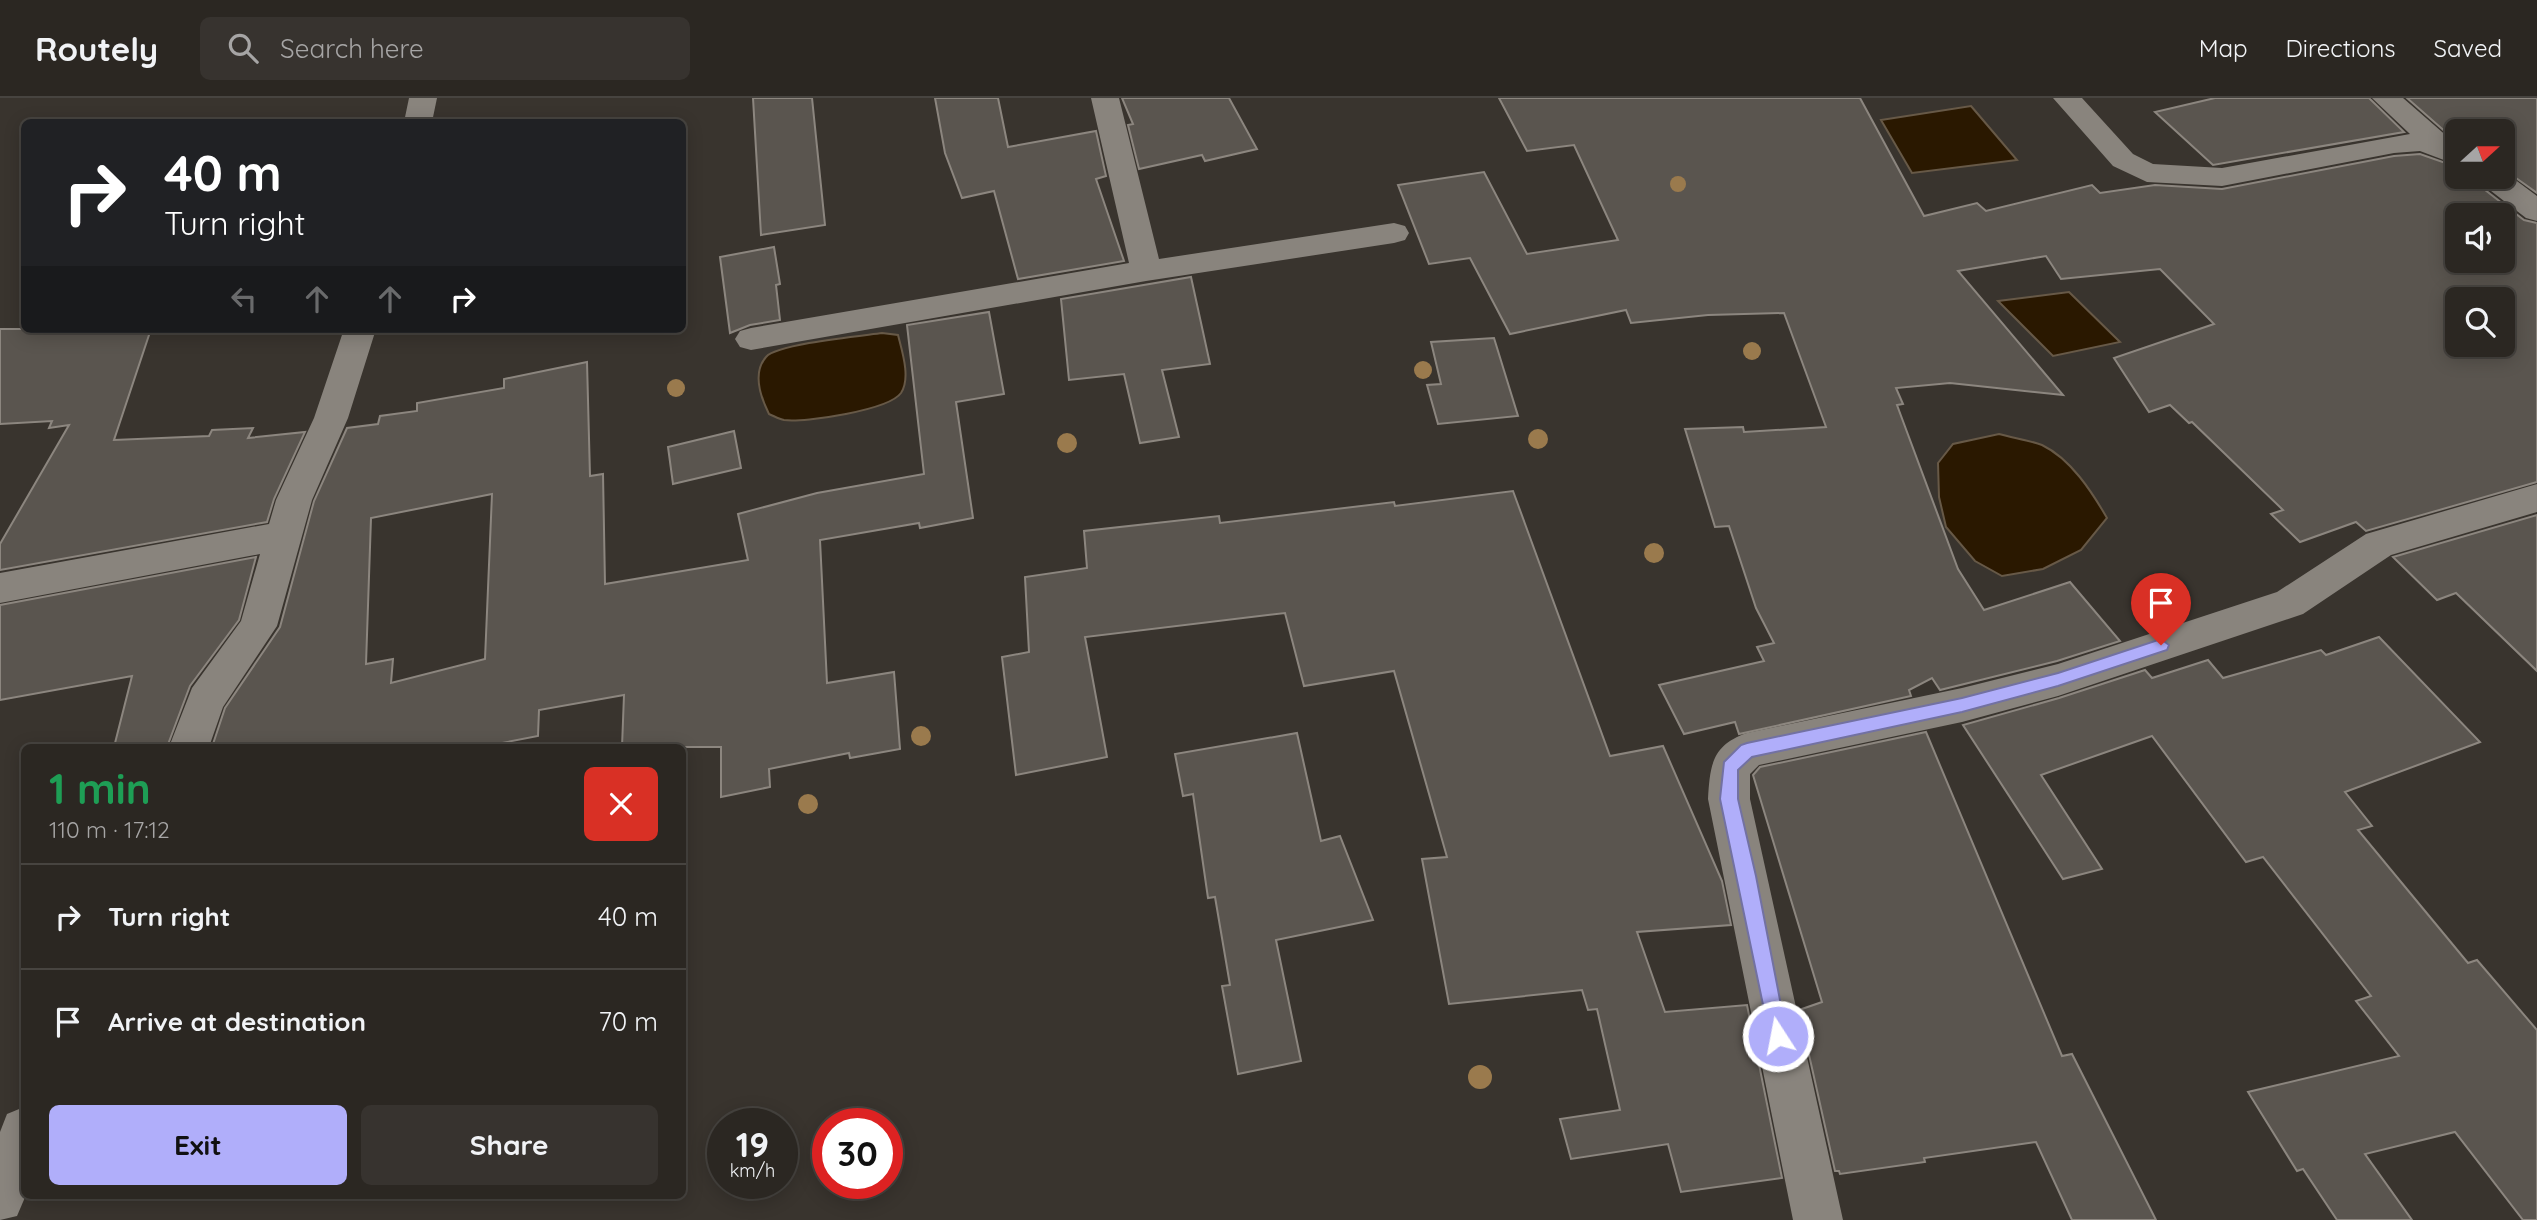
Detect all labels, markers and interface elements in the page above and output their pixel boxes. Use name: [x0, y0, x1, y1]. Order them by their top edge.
search box: [200, 17, 690, 80]
text: Routely: [35, 28, 158, 69]
icon: search: [224, 29, 262, 67]
text: Search here: [280, 32, 424, 65]
text: Map: [2199, 33, 2248, 63]
text: Directions: [2286, 33, 2396, 63]
text: Saved: [2434, 33, 2502, 63]
north arrow: [2445, 119, 2515, 189]
map controls: [2445, 119, 2515, 357]
text: 40 m: [164, 142, 282, 203]
icon: right: [49, 147, 140, 238]
text: Turn right: [164, 203, 305, 243]
button: sound: [2445, 203, 2515, 273]
icon: left: [225, 280, 263, 318]
icon: ahead: [298, 280, 336, 318]
icon: ahead: [371, 280, 409, 318]
icon: right: [444, 280, 482, 318]
button: search: [2445, 287, 2515, 357]
pin: [2131, 573, 2191, 645]
icon: arrive: [2142, 584, 2180, 622]
text: 1 min: [49, 762, 151, 815]
button: close: [584, 767, 658, 841]
text: 110 m · 17:12: [49, 815, 170, 844]
icon: right: [49, 898, 87, 936]
text: Turn right: [108, 900, 230, 933]
text: 40 m: [598, 900, 658, 933]
position arrow: [1741, 999, 1815, 1073]
icon: arrive: [49, 1003, 87, 1041]
text: Arrive at destination: [108, 1005, 366, 1038]
text: 70 m: [598, 1005, 658, 1038]
button: Exit: [49, 1105, 347, 1185]
button: Share: [361, 1105, 658, 1185]
speed limit sign: 30: [812, 1108, 903, 1199]
text: 19: [736, 1122, 769, 1166]
text: km/h: [730, 1159, 775, 1182]

